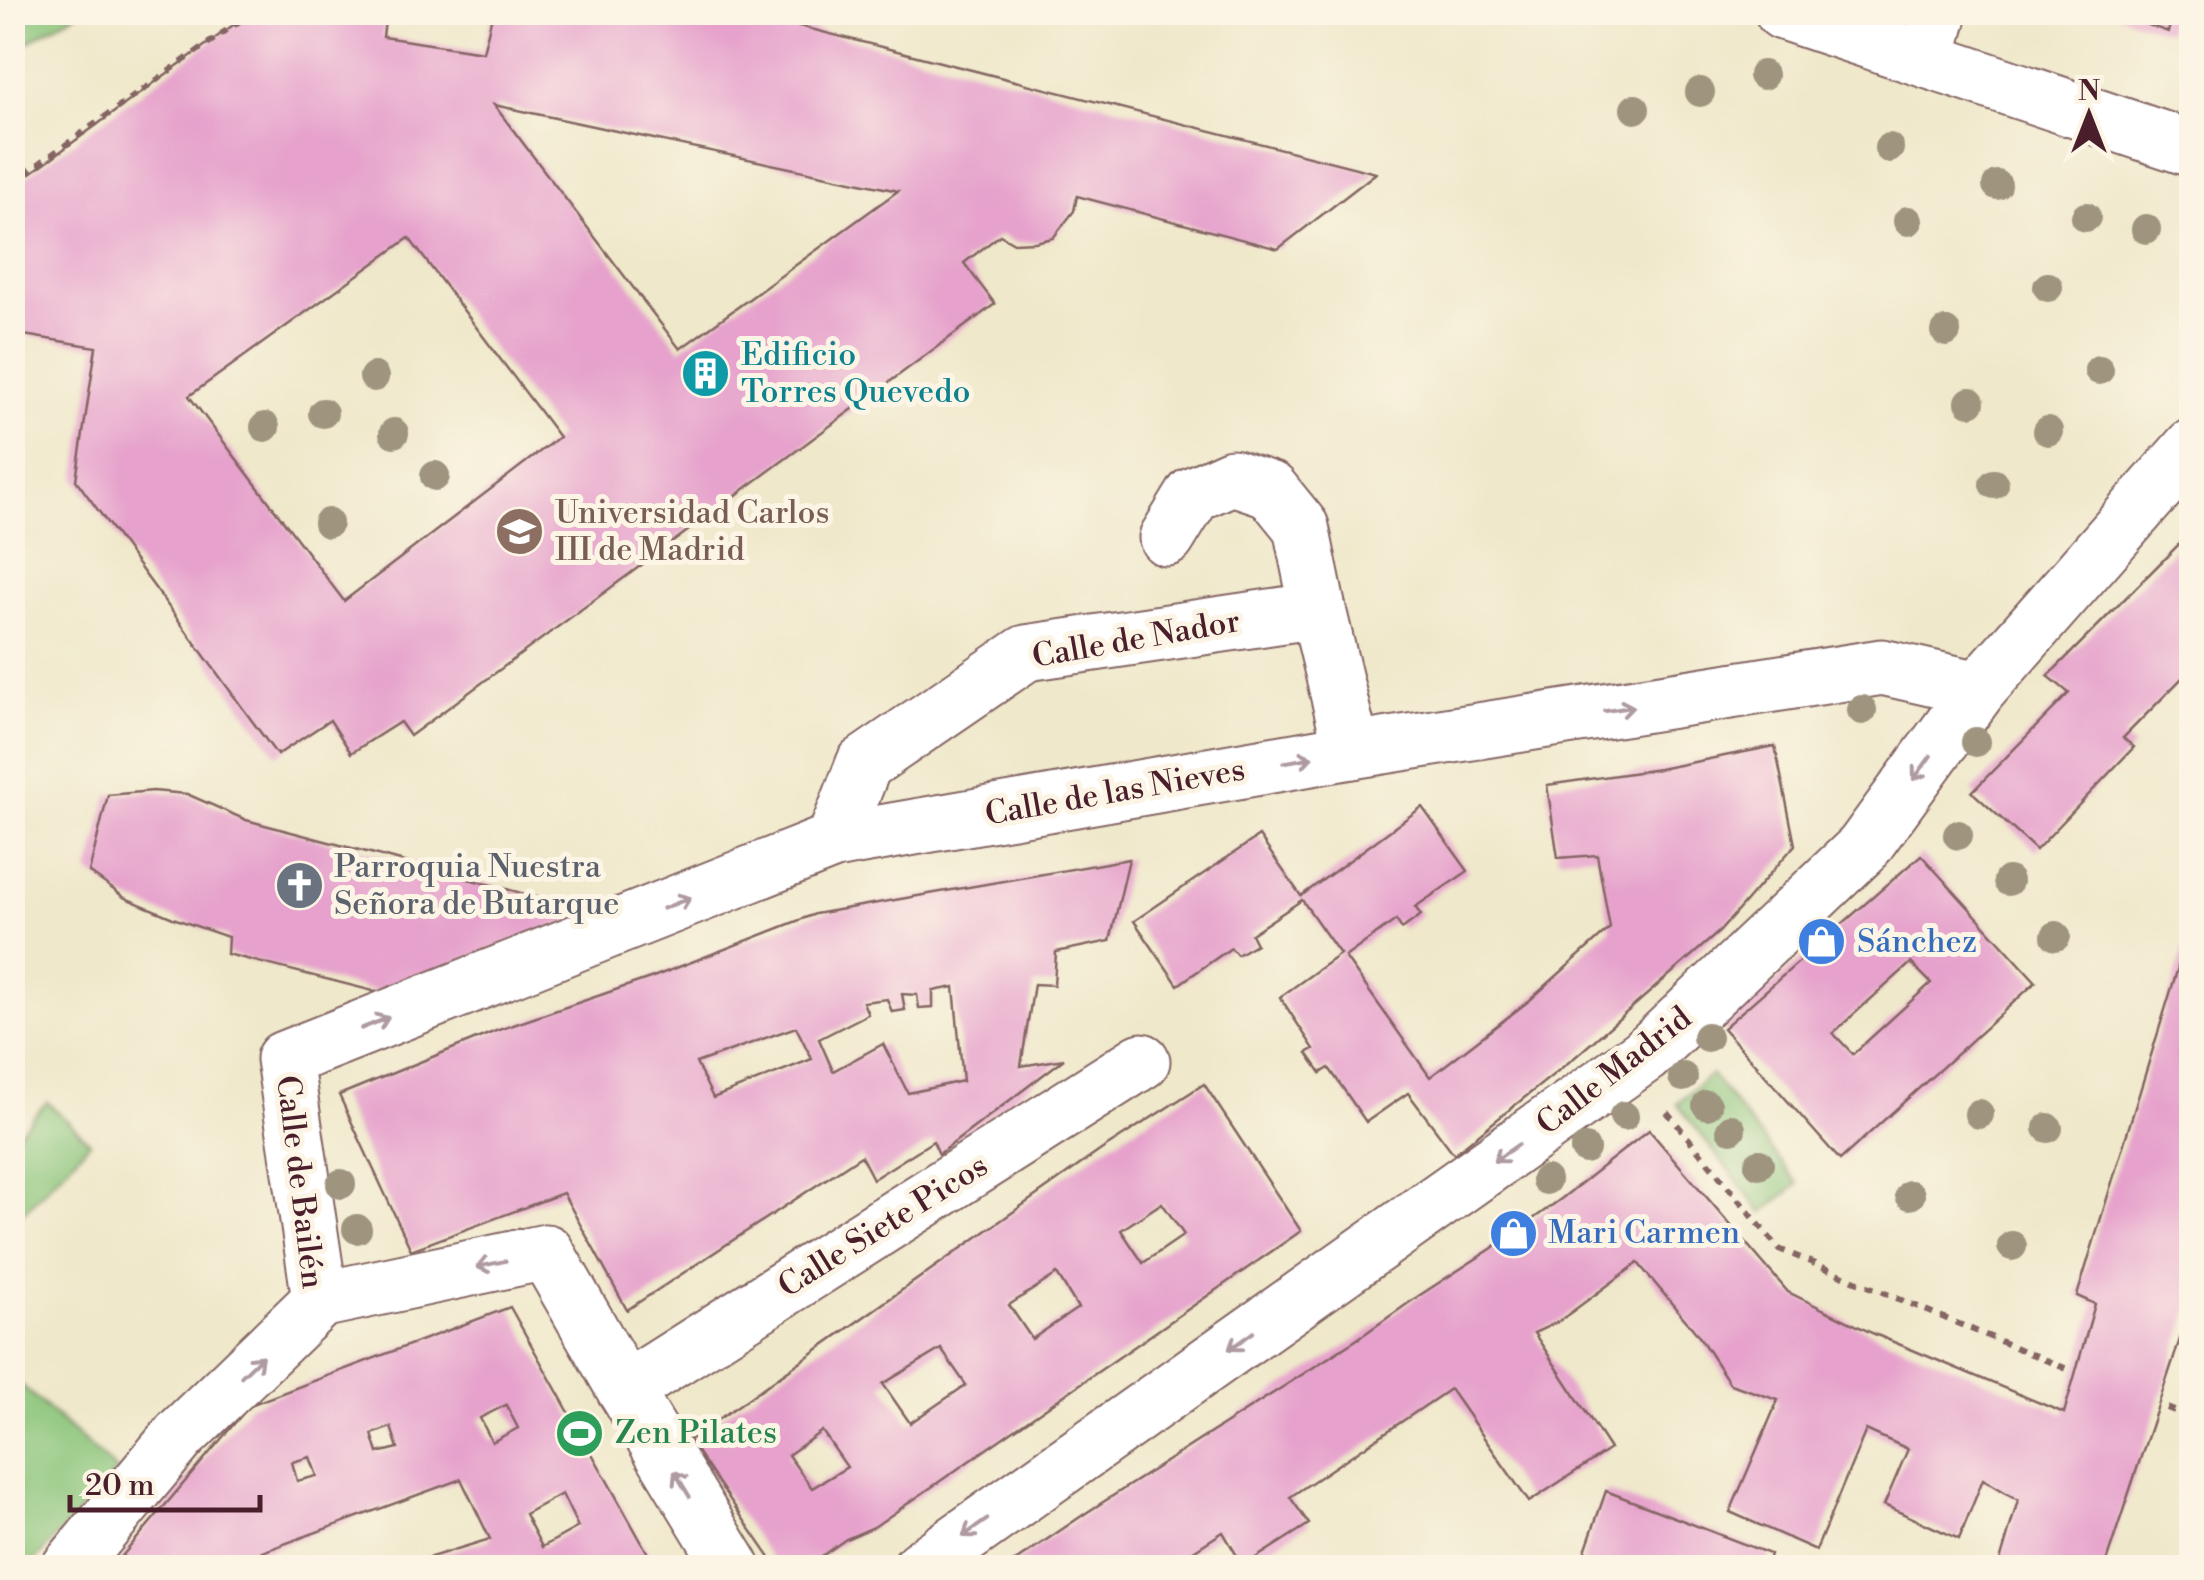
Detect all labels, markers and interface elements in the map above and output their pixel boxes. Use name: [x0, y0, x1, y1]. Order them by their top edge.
north arrow: [2039, 65, 2139, 165]
text: N: [2078, 74, 2100, 109]
place label: Edificio Torres Quevedo: [741, 335, 970, 412]
building icon: Edificio Torres Quevedo: [680, 347, 732, 399]
place label: Universidad Carlos III de Madrid: [555, 493, 830, 570]
school or university icon: Universidad Carlos III de Madrid: [494, 505, 546, 557]
street label: Calle de Nador: [1029, 601, 1243, 677]
one-way arrow: [1602, 699, 1635, 717]
street label: Calle de las Nieves: [982, 749, 1248, 835]
one-way arrow: [1281, 750, 1314, 769]
one-way arrow: [1912, 754, 1933, 781]
place label: Parroquia Nuestra Señora de Butarque: [334, 847, 620, 924]
church icon: Parroquia Nuestra Señora de Butarque: [273, 859, 325, 911]
one-way arrow: [661, 893, 692, 911]
shop icon: Sánchez: [1796, 916, 1848, 968]
place label: Sánchez: [1857, 922, 1977, 962]
street label: Calle Madrid: [1529, 998, 1699, 1144]
one-way arrow: [359, 1013, 390, 1031]
street label: Calle de Bailén: [267, 1073, 333, 1291]
one-way arrow: [1493, 1142, 1521, 1163]
street label: Calle Siete Picos: [771, 1146, 995, 1306]
shop icon: Mari Carmen: [1487, 1207, 1539, 1259]
place label: Mari Carmen: [1548, 1213, 1740, 1253]
one-way arrow: [476, 1255, 508, 1274]
one-way arrow: [1228, 1330, 1255, 1351]
one-way arrow: [239, 1354, 264, 1378]
sports icon: Zen Pilates: [554, 1407, 606, 1459]
place label: Zen Pilates: [615, 1413, 777, 1453]
scale bar: [70, 1450, 260, 1512]
text: 20 m: [85, 1467, 154, 1505]
one-way arrow: [672, 1470, 692, 1499]
one-way arrow: [962, 1517, 990, 1538]

